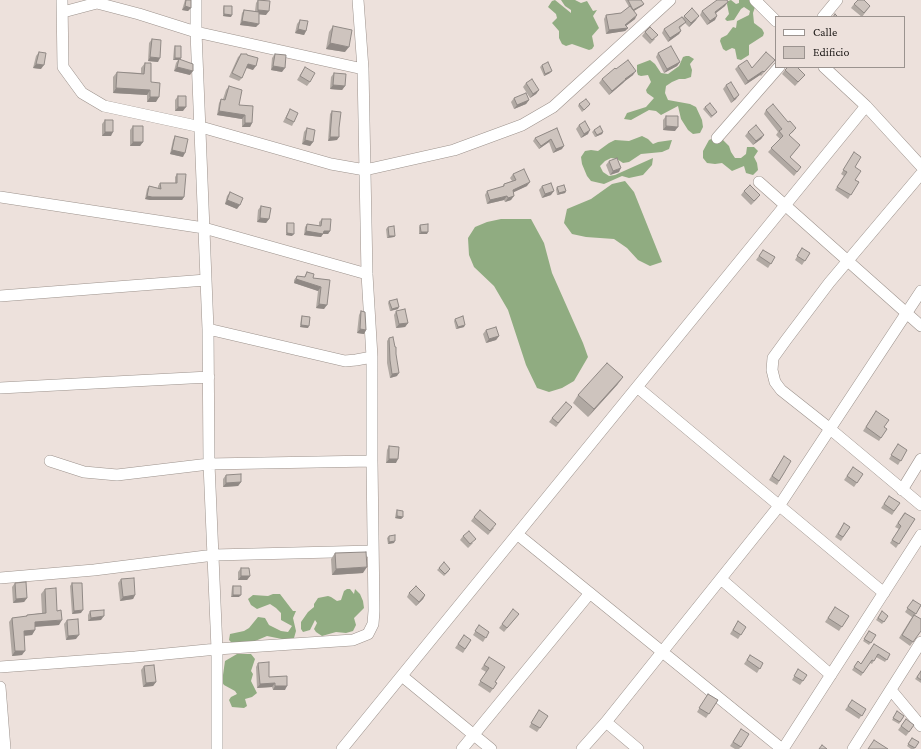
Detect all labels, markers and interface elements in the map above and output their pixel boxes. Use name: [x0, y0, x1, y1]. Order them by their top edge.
legend: [775, 16, 905, 68]
text: Calle: [813, 25, 837, 39]
text: Edificio: [813, 45, 849, 59]

